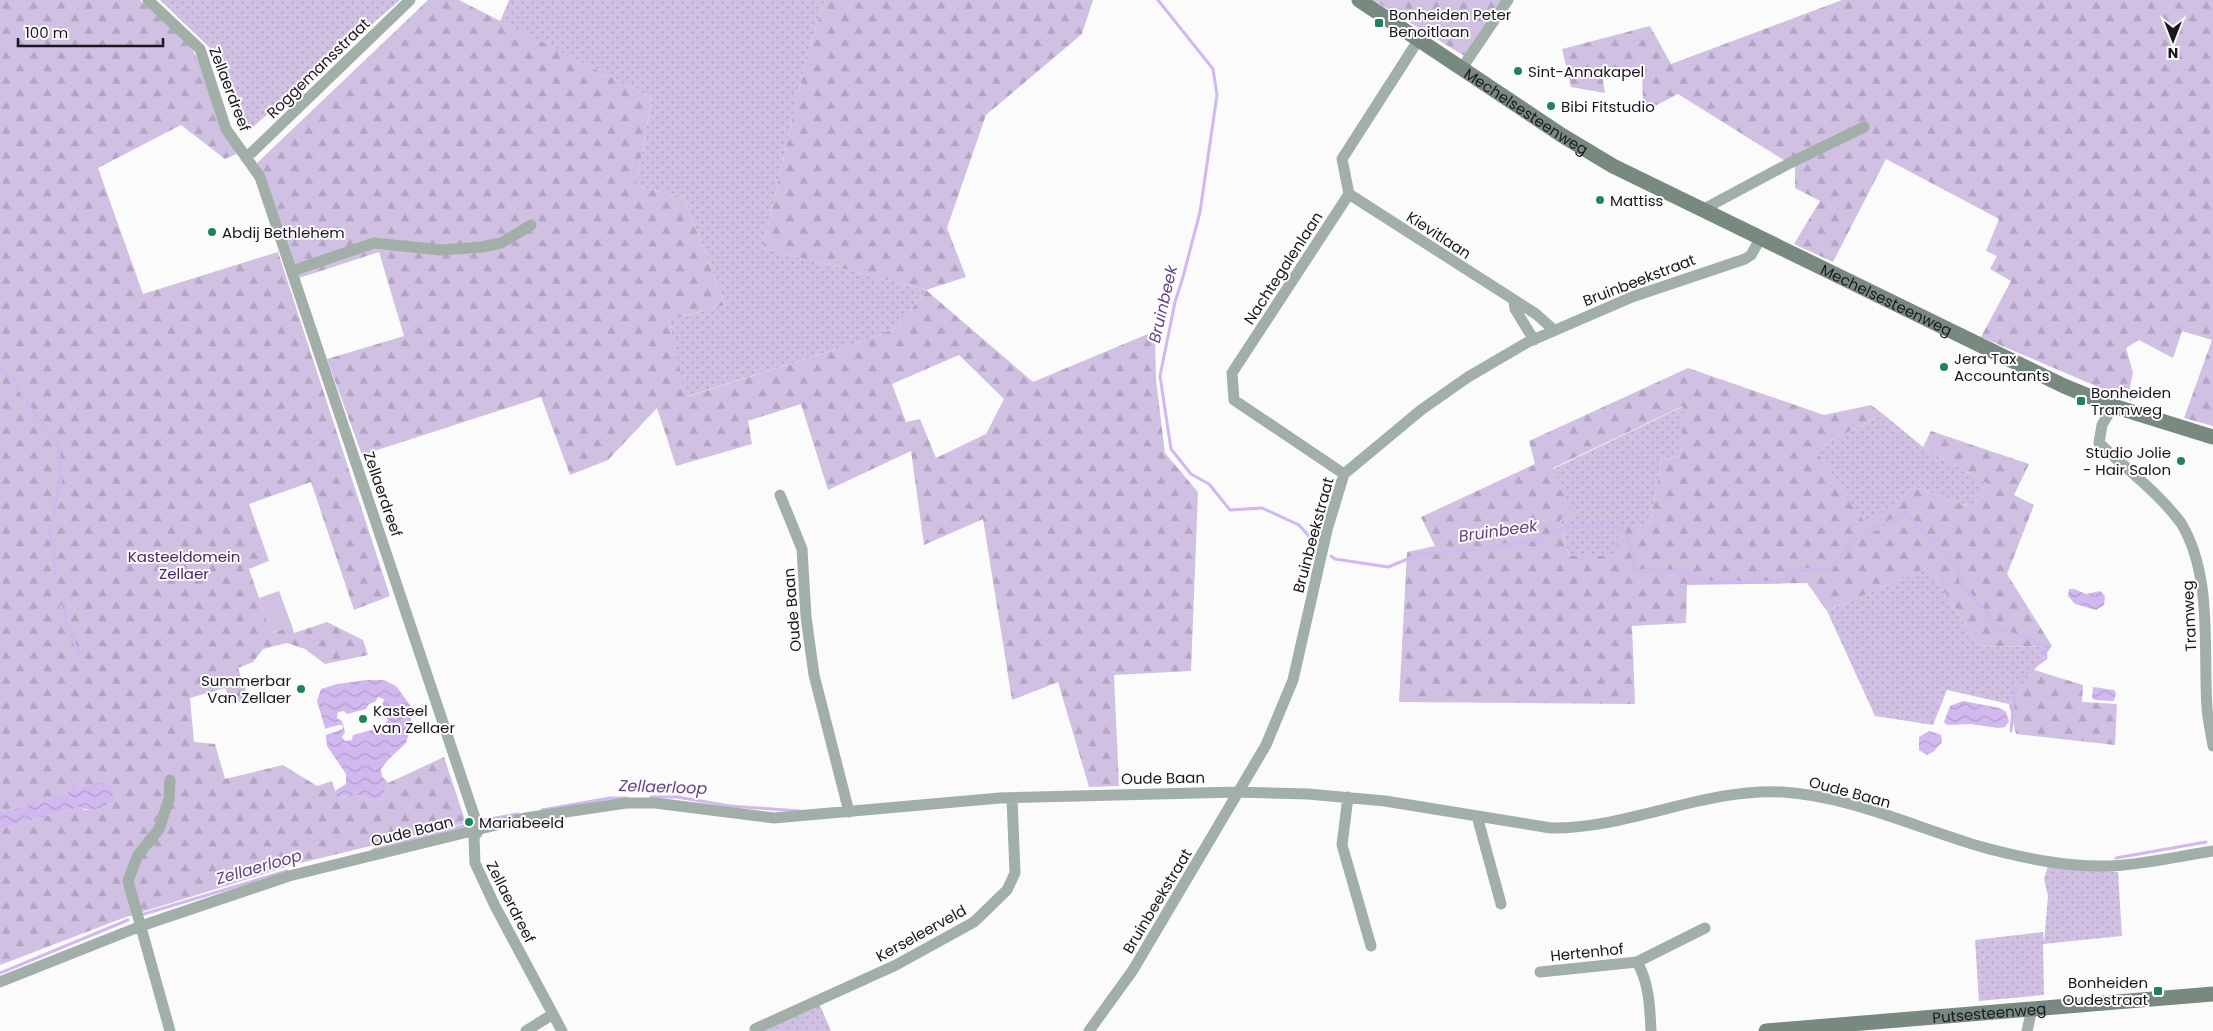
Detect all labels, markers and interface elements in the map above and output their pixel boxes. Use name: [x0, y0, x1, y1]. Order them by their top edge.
place label: Bonheiden Peter Benoitlaan: [1389, 4, 1512, 42]
street label: Roggemansstraat: [262, 13, 374, 123]
scale bar: [18, 15, 162, 47]
north arrow: [2148, 15, 2198, 65]
marker: Bonheiden Peter Benoitlaan: [1373, 17, 1385, 29]
text: 100 m: [25, 22, 68, 43]
text: N: [2168, 43, 2178, 63]
street label: Zellaerdreef: [204, 44, 256, 134]
place label: Sint-Annakapel: [1528, 61, 1644, 82]
street label: Mechelsesteenweg: [1460, 63, 1592, 159]
marker: Sint-Annakapel: [1512, 65, 1524, 77]
place label: Bibi Fitstudio: [1561, 96, 1655, 117]
marker: Bibi Fitstudio: [1545, 100, 1557, 112]
place label: Mattiss: [1610, 190, 1663, 211]
marker: Mattiss: [1594, 194, 1606, 206]
street label: Kievitlaan: [1403, 206, 1475, 264]
street label: Nachtegalenlaan: [1239, 208, 1327, 328]
place label: Abdij Bethlehem: [222, 222, 345, 243]
marker: Abdij Bethlehem: [206, 226, 218, 238]
street label: Bruinbeekstraat: [1580, 249, 1698, 311]
street label: Mechelsesteenweg: [1817, 258, 1956, 341]
water label: Bruinbeek: [1143, 262, 1183, 345]
place label: Jera Tax Accountants: [1954, 348, 2050, 386]
marker: Jera Tax Accountants: [1938, 361, 1950, 373]
place label: Bonheiden Tramweg: [2091, 382, 2171, 420]
marker: Bonheiden Tramweg: [2075, 395, 2087, 407]
place label: Studio Jolie - Hair Salon: [2083, 442, 2171, 480]
street label: Zellaerdreef: [359, 448, 407, 540]
marker: Studio Jolie - Hair Salon: [2175, 455, 2187, 467]
street label: Bruinbeekstraat: [1287, 475, 1339, 595]
water label: Bruinbeek: [1457, 514, 1540, 548]
park label: Kasteeldomein Zellaer: [128, 546, 240, 584]
street label: Oude Baan: [778, 567, 806, 653]
street label: Tramweg: [2177, 580, 2201, 652]
place label: Summerbar Van Zellaer: [201, 670, 291, 708]
marker: Summerbar Van Zellaer: [295, 683, 307, 695]
place label: Kasteel van Zellaer: [373, 700, 455, 738]
marker: Kasteel van Zellaer: [357, 713, 369, 725]
street label: Oude Baan: [1121, 767, 1205, 789]
street label: Oude Baan: [1807, 771, 1893, 813]
water label: Zellaerloop: [617, 774, 708, 800]
street label: Oude Baan: [369, 811, 455, 851]
place label: Mariabeeld: [479, 812, 564, 833]
marker: Mariabeeld: [463, 816, 475, 828]
water label: Zellaerloop: [212, 844, 305, 891]
street label: Bruinbeekstraat: [1117, 845, 1197, 957]
street label: Zellaerdreef: [481, 858, 541, 947]
street label: Kerseleerveld: [872, 899, 970, 967]
street label: Hertenhof: [1549, 938, 1625, 966]
place label: Bonheiden Oudestraat: [2063, 972, 2148, 1010]
marker: Bonheiden Oudestraat: [2152, 985, 2164, 997]
street label: Putsesteenweg: [1931, 997, 2047, 1028]

